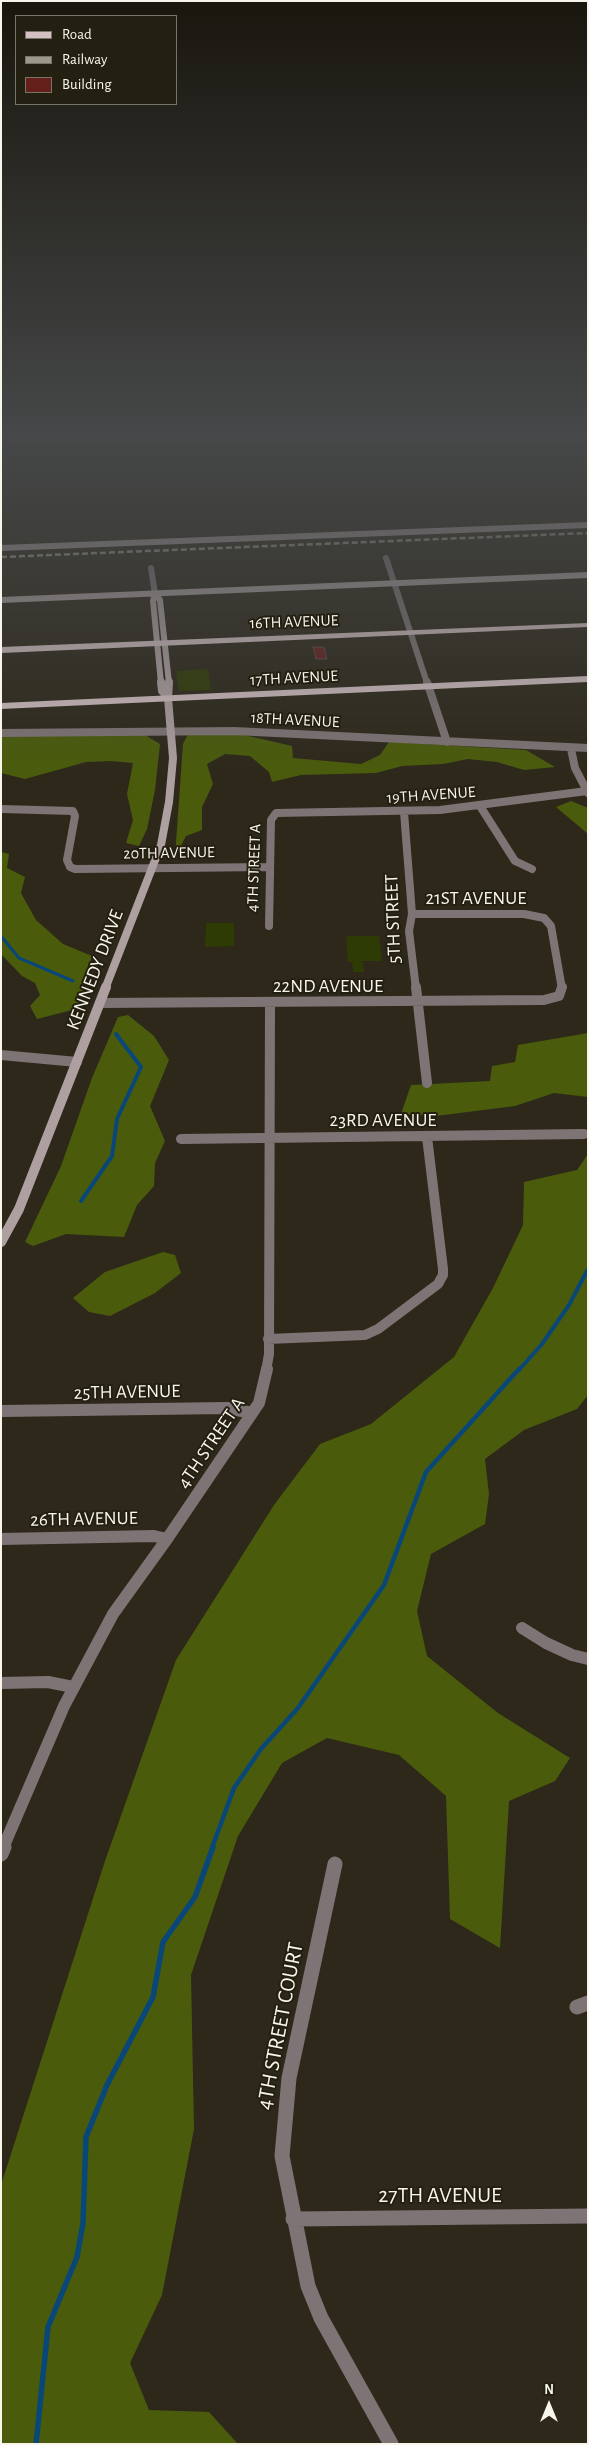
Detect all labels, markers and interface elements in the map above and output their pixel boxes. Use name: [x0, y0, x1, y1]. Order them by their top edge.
legend: [15, 15, 178, 105]
text: Road: [62, 27, 92, 42]
text: Railway: [62, 52, 107, 67]
text: Building: [62, 77, 112, 92]
street label: 16TH AVENUE: [249, 611, 339, 633]
street label: 17TH AVENUE: [250, 666, 338, 690]
street label: 18TH AVENUE: [250, 708, 340, 732]
street label: 19TH AVENUE: [386, 782, 476, 808]
street label: 4TH STREET A: [243, 824, 265, 912]
street label: 20TH AVENUE: [123, 843, 215, 863]
street label: 5TH STREET: [380, 874, 406, 964]
street label: 21ST AVENUE: [426, 887, 526, 909]
street label: KENNEDY DRIVE: [62, 907, 128, 1033]
street label: 22ND AVENUE: [273, 975, 383, 997]
street label: 23RD AVENUE: [330, 1109, 436, 1131]
street label: 25TH AVENUE: [74, 1380, 180, 1404]
street label: 4TH STREET A: [172, 1393, 250, 1493]
street label: 26TH AVENUE: [30, 1507, 138, 1531]
street label: 4TH STREET COURT: [251, 1940, 309, 2112]
street label: 27TH AVENUE: [378, 2182, 502, 2208]
north arrow: [524, 2380, 574, 2430]
text: N: [544, 2383, 554, 2397]

